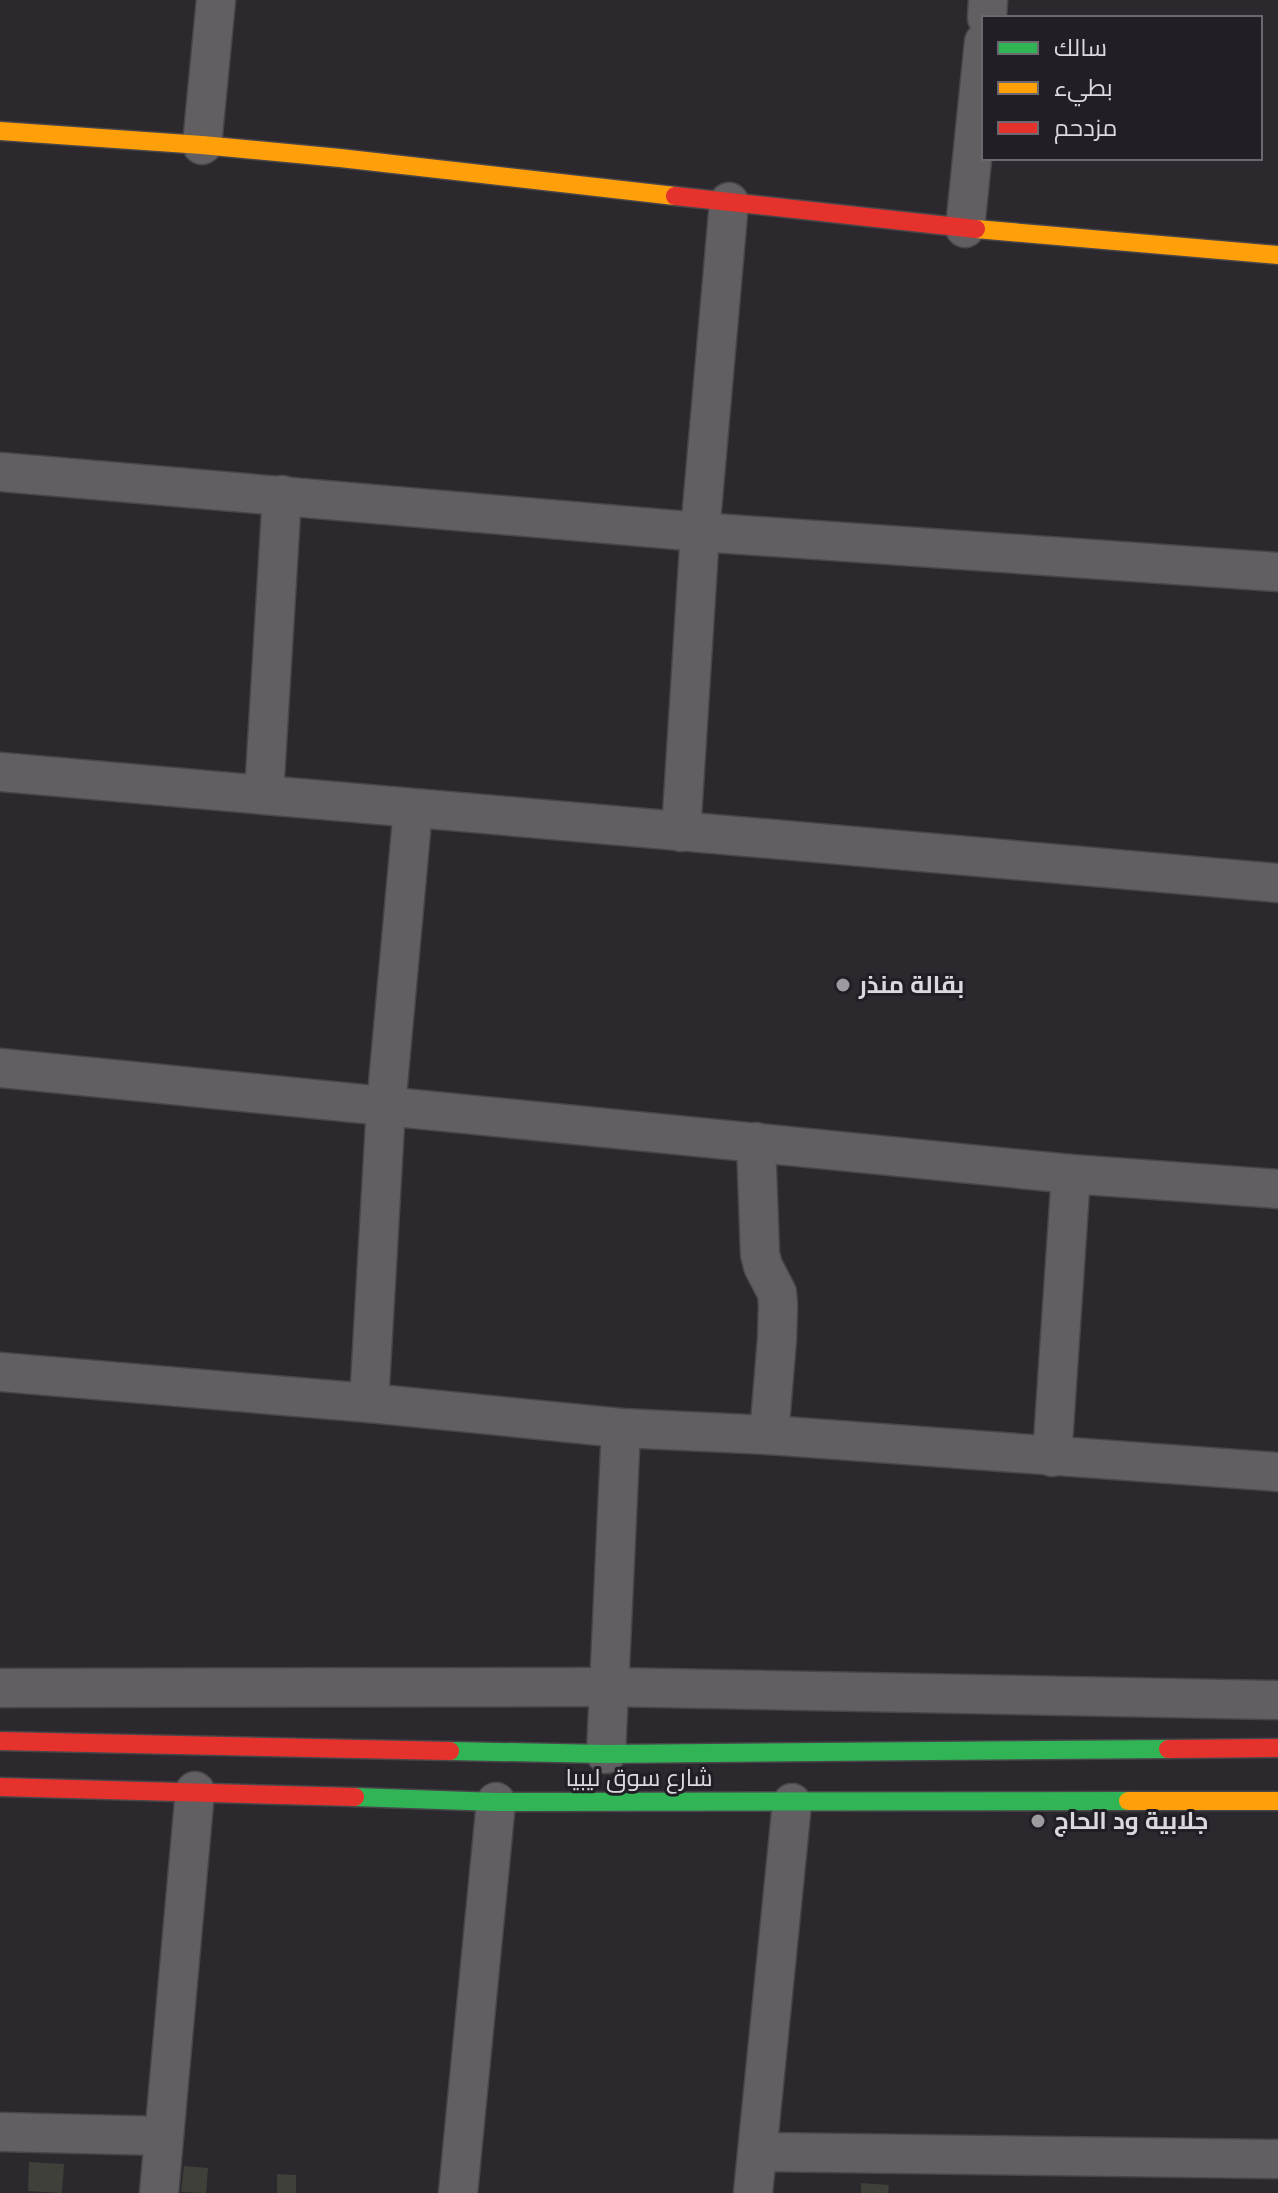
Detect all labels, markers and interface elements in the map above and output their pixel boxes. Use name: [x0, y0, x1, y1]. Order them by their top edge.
legend: [982, 16, 1262, 160]
text: سالك: [1054, 34, 1107, 62]
text: بطيء: [1054, 74, 1113, 107]
text: مزدحم: [1054, 114, 1117, 144]
place label: بقالة منذر: [858, 971, 964, 999]
marker: بقالة منذر: [834, 976, 852, 994]
street label: شارع سوق ليبيا: [565, 1764, 713, 1794]
place label: جلابية ود الحاج: [1054, 1807, 1208, 1837]
marker: جلابية ود الحاج: [1029, 1812, 1047, 1830]

